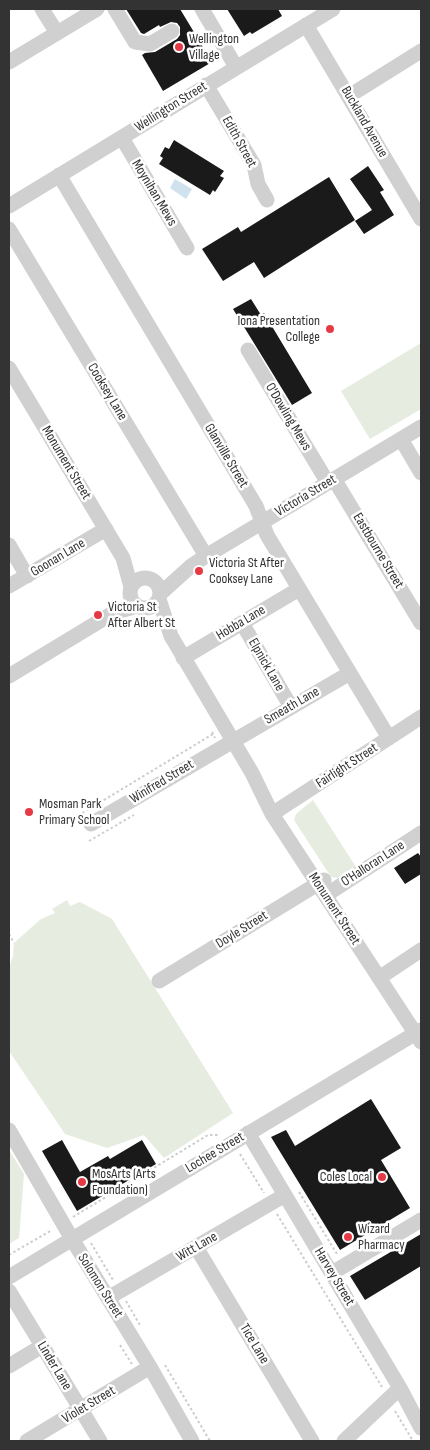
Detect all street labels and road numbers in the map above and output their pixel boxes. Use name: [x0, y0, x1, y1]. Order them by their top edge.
street label: Wellington Street: [132, 78, 210, 136]
street label: Buckland Avenue: [337, 83, 391, 161]
street label: Edith Street: [218, 113, 260, 171]
street label: Moynihan Mews: [128, 157, 180, 229]
street label: Cooksey Lane: [83, 360, 131, 424]
street label: O'Dowling Mews: [261, 380, 315, 454]
street label: Glanville Street: [200, 421, 252, 491]
street label: Monument Street: [37, 423, 95, 503]
street label: Victoria Street: [272, 471, 340, 521]
street label: Eastbourne Street: [349, 510, 407, 592]
street label: Goonan Lane: [28, 535, 88, 581]
street label: Hobba Lane: [213, 602, 269, 644]
street label: Elpnick Lane: [244, 636, 288, 694]
street label: Smeath Lane: [262, 684, 322, 728]
street label: Fairlight Street: [313, 740, 381, 792]
street label: Winifred Street: [127, 756, 197, 808]
street label: O'Halloran Lane: [338, 837, 408, 891]
street label: Monument Street: [304, 870, 364, 948]
street label: Doyle Street: [213, 908, 271, 952]
street label: Lochee Street: [183, 1129, 247, 1177]
street label: Witt Lane: [173, 1229, 221, 1265]
street label: Harvey Street: [310, 1245, 358, 1309]
street label: Solomon Street: [74, 1251, 126, 1321]
street label: Tice Lane: [236, 1321, 272, 1367]
street label: Linder Lane: [33, 1339, 75, 1393]
street label: Violet Street: [59, 1383, 119, 1427]

